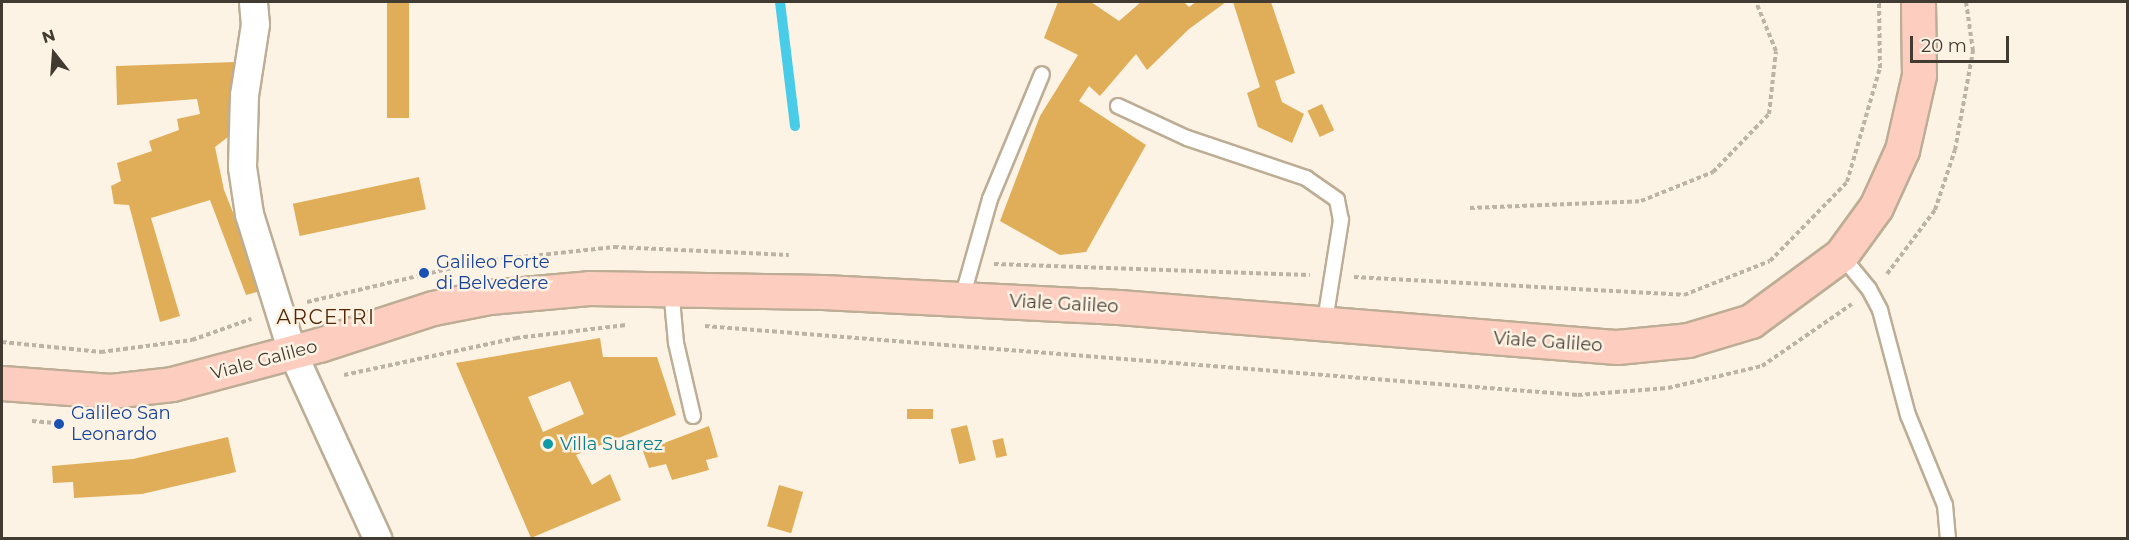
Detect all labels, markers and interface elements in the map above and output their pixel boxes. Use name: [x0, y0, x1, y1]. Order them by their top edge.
north arrow: [24, 24, 84, 84]
scale bar: [1913, 24, 2012, 62]
text: N: [40, 25, 58, 47]
text: 20 m: [1921, 35, 1967, 57]
place label: Galileo Forte di Belvedere: [436, 252, 550, 294]
marker: Galileo Forte di Belvedere: [417, 266, 431, 280]
street label: Viale Galileo: [1009, 290, 1119, 318]
district label: ARCETRI: [277, 305, 375, 329]
street label: Viale Galileo: [1493, 327, 1603, 357]
street label: Viale Galileo: [208, 335, 320, 385]
place label: Galileo San Leonardo: [71, 403, 171, 446]
marker: Galileo San Leonardo: [52, 417, 66, 431]
place label: Villa Suarez: [560, 433, 663, 455]
marker: Villa Suarez: [541, 437, 555, 451]

